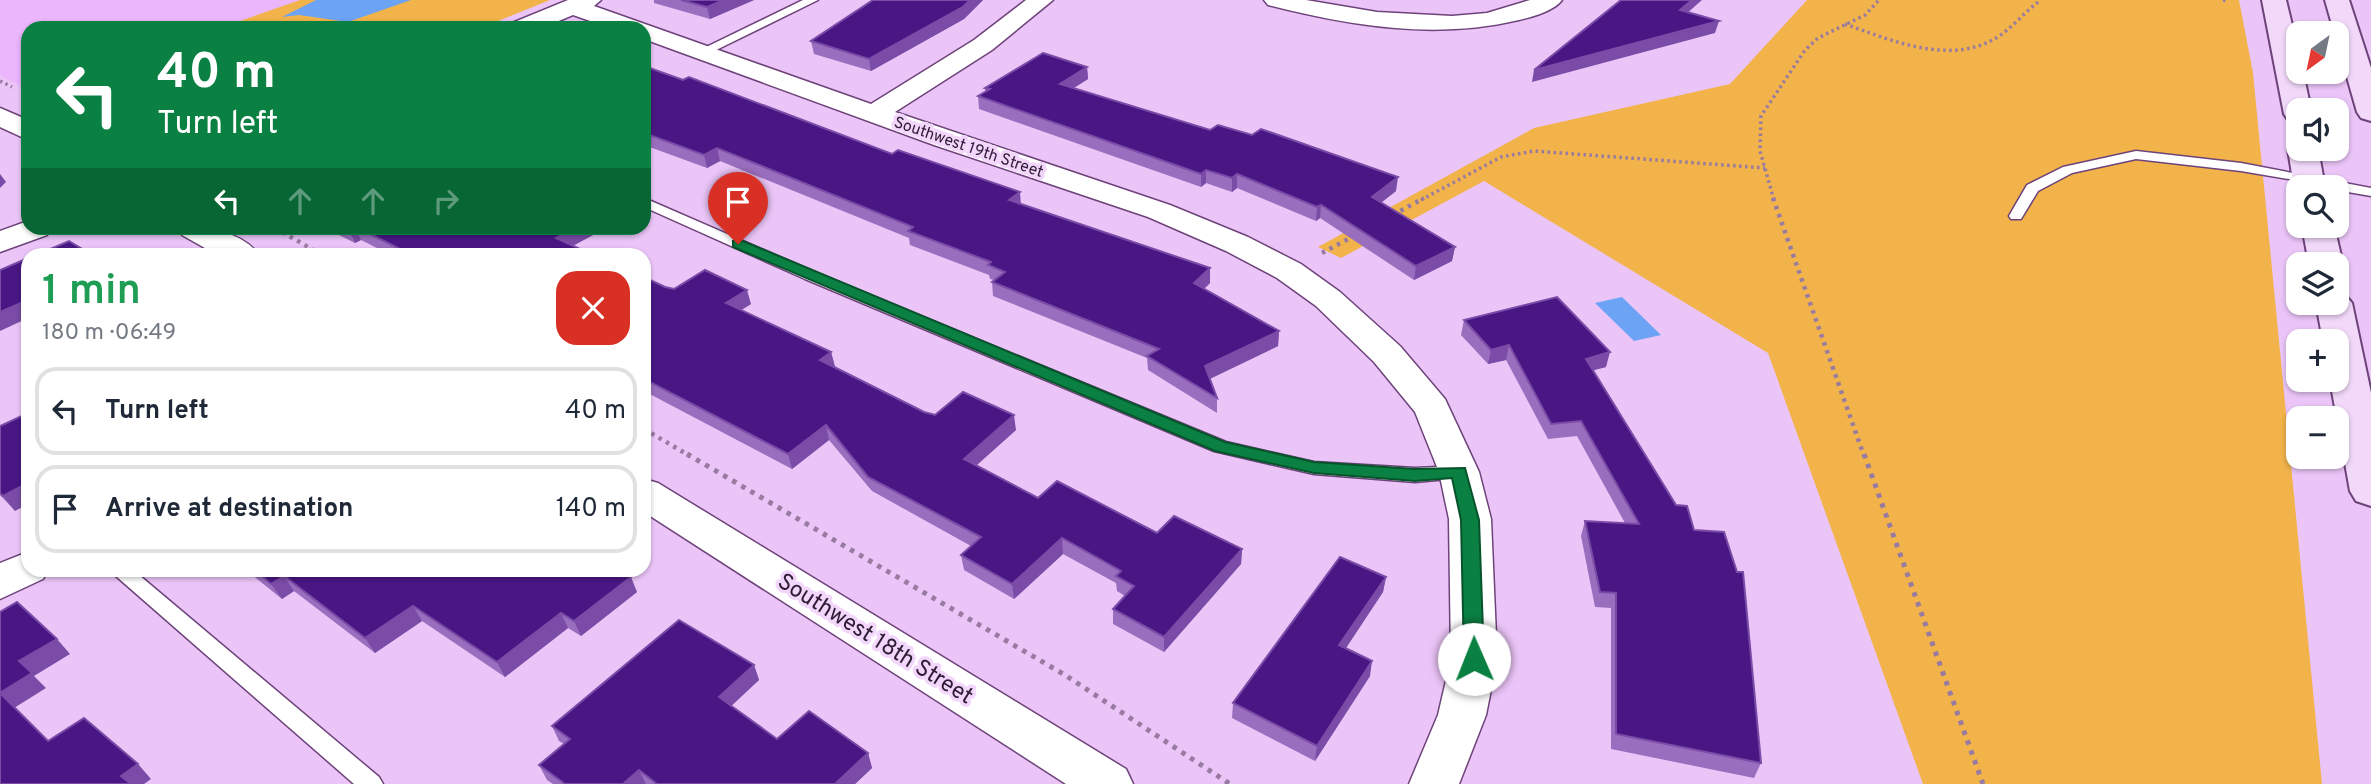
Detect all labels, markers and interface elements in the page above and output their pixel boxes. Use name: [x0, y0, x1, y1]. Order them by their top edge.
north arrow: [2286, 21, 2348, 84]
map controls: [2286, 21, 2349, 469]
text: 40 m: [157, 44, 276, 106]
icon: left: [42, 49, 133, 140]
button: sound: [2286, 98, 2349, 161]
text: Turn left: [157, 105, 278, 145]
street label: Southwest 19th Street: [891, 113, 1046, 183]
pin: [708, 172, 768, 244]
button: search: [2286, 175, 2349, 238]
icon: left: [208, 182, 246, 220]
icon: ahead: [281, 182, 319, 220]
icon: ahead: [354, 182, 392, 220]
icon: right: [427, 182, 465, 220]
icon: arrive: [719, 183, 757, 221]
button: layers: [2286, 252, 2349, 315]
text: 1 min: [42, 266, 141, 319]
button: close: [556, 271, 630, 345]
text: 180 m · 06:49: [42, 319, 176, 348]
button: +: [2286, 329, 2349, 392]
icon: left: [46, 392, 84, 430]
text: Turn left: [105, 395, 209, 428]
text: 40 m: [565, 395, 626, 428]
button: −: [2286, 406, 2349, 469]
icon: arrive: [46, 490, 84, 528]
text: Arrive at destination: [105, 493, 353, 526]
text: 140 m: [556, 493, 626, 526]
street label: Southwest 18th Street: [771, 568, 978, 712]
position arrow: [1437, 622, 1511, 696]

